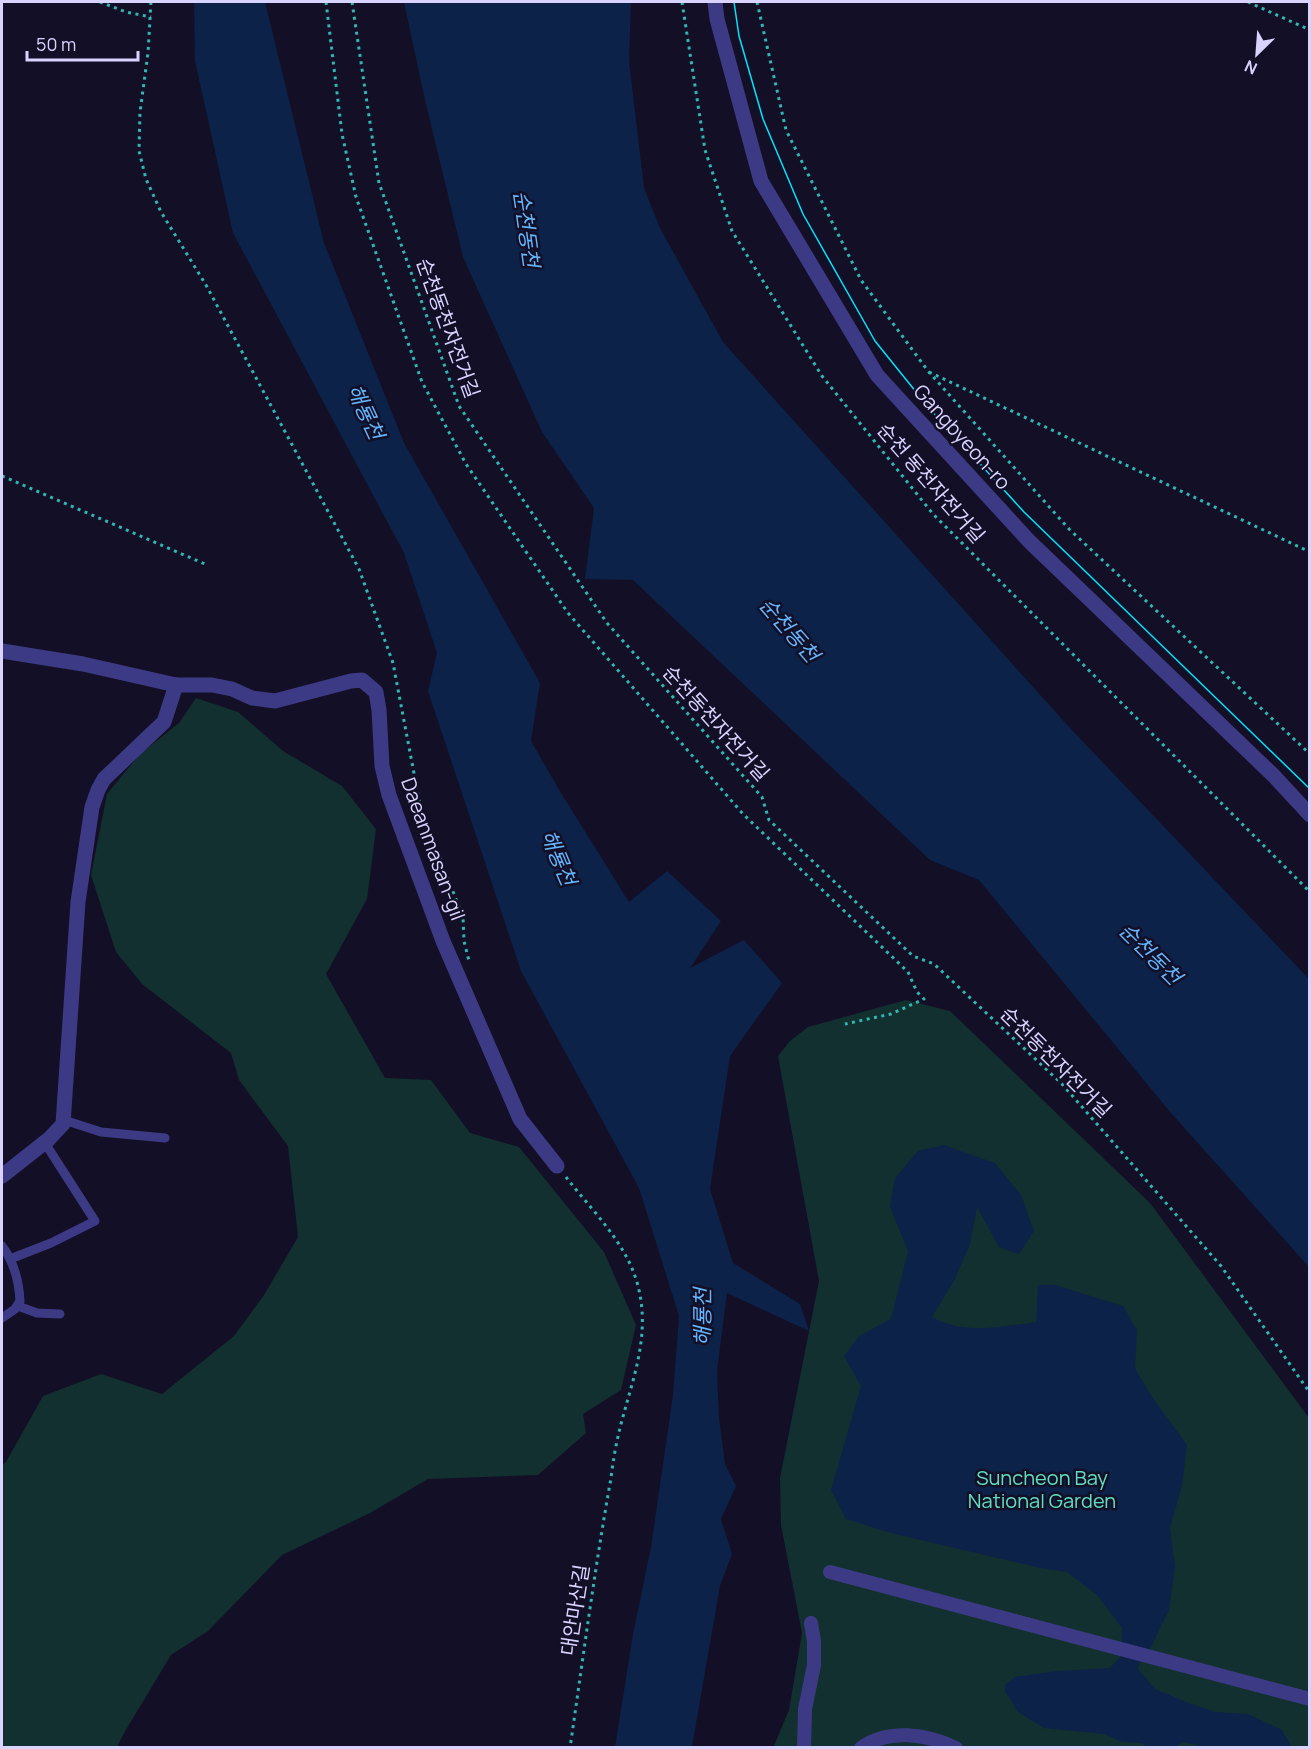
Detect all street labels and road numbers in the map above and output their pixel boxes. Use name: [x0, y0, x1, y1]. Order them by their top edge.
street label: 순천동천자전거길: [411, 254, 486, 402]
street label: Gangbyeon-ro: [908, 378, 1017, 495]
street label: 순천 동천자전거길: [872, 417, 991, 549]
street label: 순천동천자전거길: [657, 659, 776, 786]
street label: Daeanmasan-gil: [395, 774, 472, 924]
street label: 순천동천자전거길: [995, 1000, 1118, 1123]
street label: 대안마산길: [554, 1562, 595, 1657]

